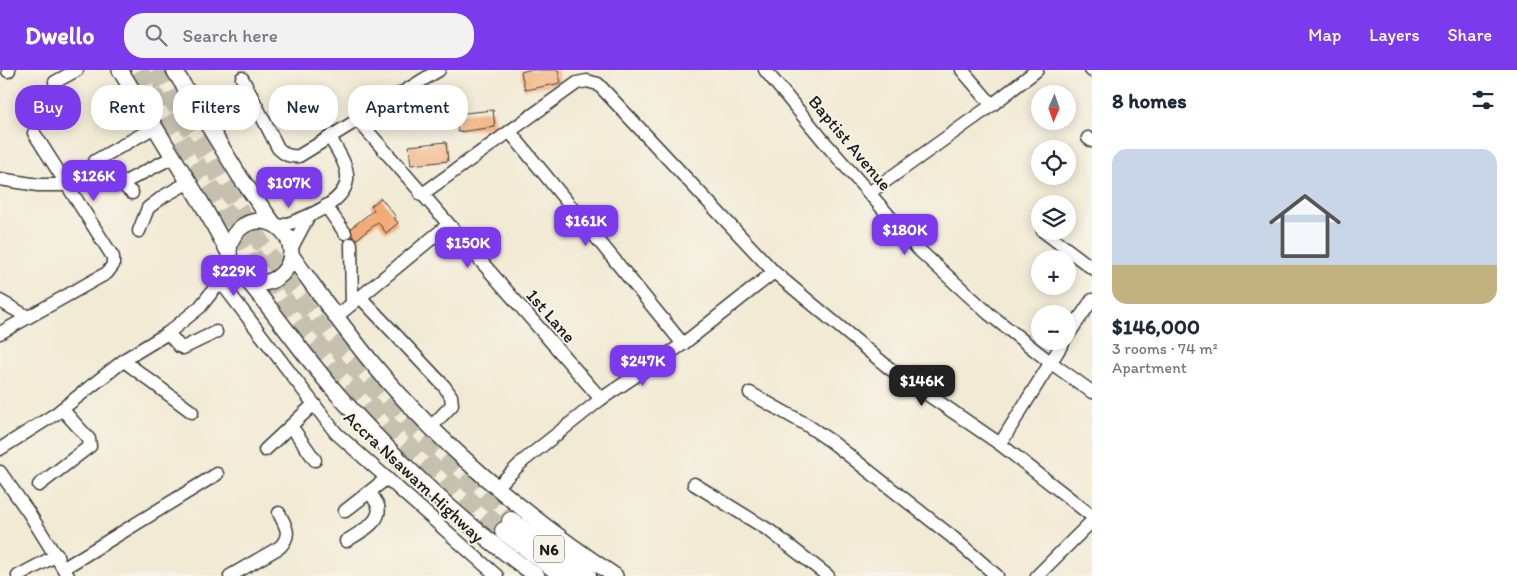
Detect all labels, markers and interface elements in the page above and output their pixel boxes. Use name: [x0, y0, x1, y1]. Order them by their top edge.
search box: [124, 13, 474, 58]
text: Dwello: [25, 21, 94, 50]
icon: search: [142, 21, 170, 49]
text: Search here: [182, 24, 278, 47]
text: Map: [1308, 24, 1341, 46]
text: Layers: [1369, 24, 1419, 46]
text: Share: [1447, 24, 1492, 46]
chip: Buy: [15, 85, 81, 130]
chip: Rent: [91, 85, 163, 130]
chip: Filters: [173, 85, 259, 130]
chip: New: [269, 85, 338, 130]
chip: Apartment: [348, 85, 468, 130]
north arrow: [1031, 85, 1076, 130]
map controls: [1031, 85, 1076, 350]
icon: filters: [1469, 86, 1497, 114]
text: 8 homes: [1112, 88, 1187, 113]
street label: Baptist Avenue: [804, 91, 896, 195]
button: locate: [1031, 140, 1076, 185]
pin: $126K: [59, 160, 129, 202]
text: $126K: [73, 166, 115, 185]
pin: $107K: [254, 166, 324, 209]
text: $107K: [267, 173, 311, 192]
icon: home: [1260, 181, 1350, 271]
button: layers: [1031, 195, 1076, 240]
pin: $161K: [551, 204, 621, 247]
text: $161K: [565, 211, 607, 230]
pin: $180K: [870, 214, 940, 256]
text: $180K: [883, 220, 927, 239]
pin: $150K: [433, 226, 503, 269]
text: $150K: [446, 233, 490, 252]
button: +: [1031, 250, 1076, 295]
pin: $229K: [199, 254, 269, 297]
text: $229K: [212, 261, 256, 280]
street label: 1st Lane: [522, 284, 580, 348]
button: −: [1031, 305, 1076, 350]
text: $146,000: [1112, 314, 1200, 339]
text: 3 rooms · 74 m²: [1112, 339, 1218, 358]
pin: $247K: [608, 344, 678, 387]
text: $247K: [621, 351, 665, 370]
text: Apartment: [1112, 358, 1187, 377]
pin: $146K: [887, 364, 957, 407]
text: $146K: [900, 371, 944, 390]
street label: Accra Nsawam Highway: [339, 406, 489, 548]
road number: N6: [534, 536, 564, 562]

